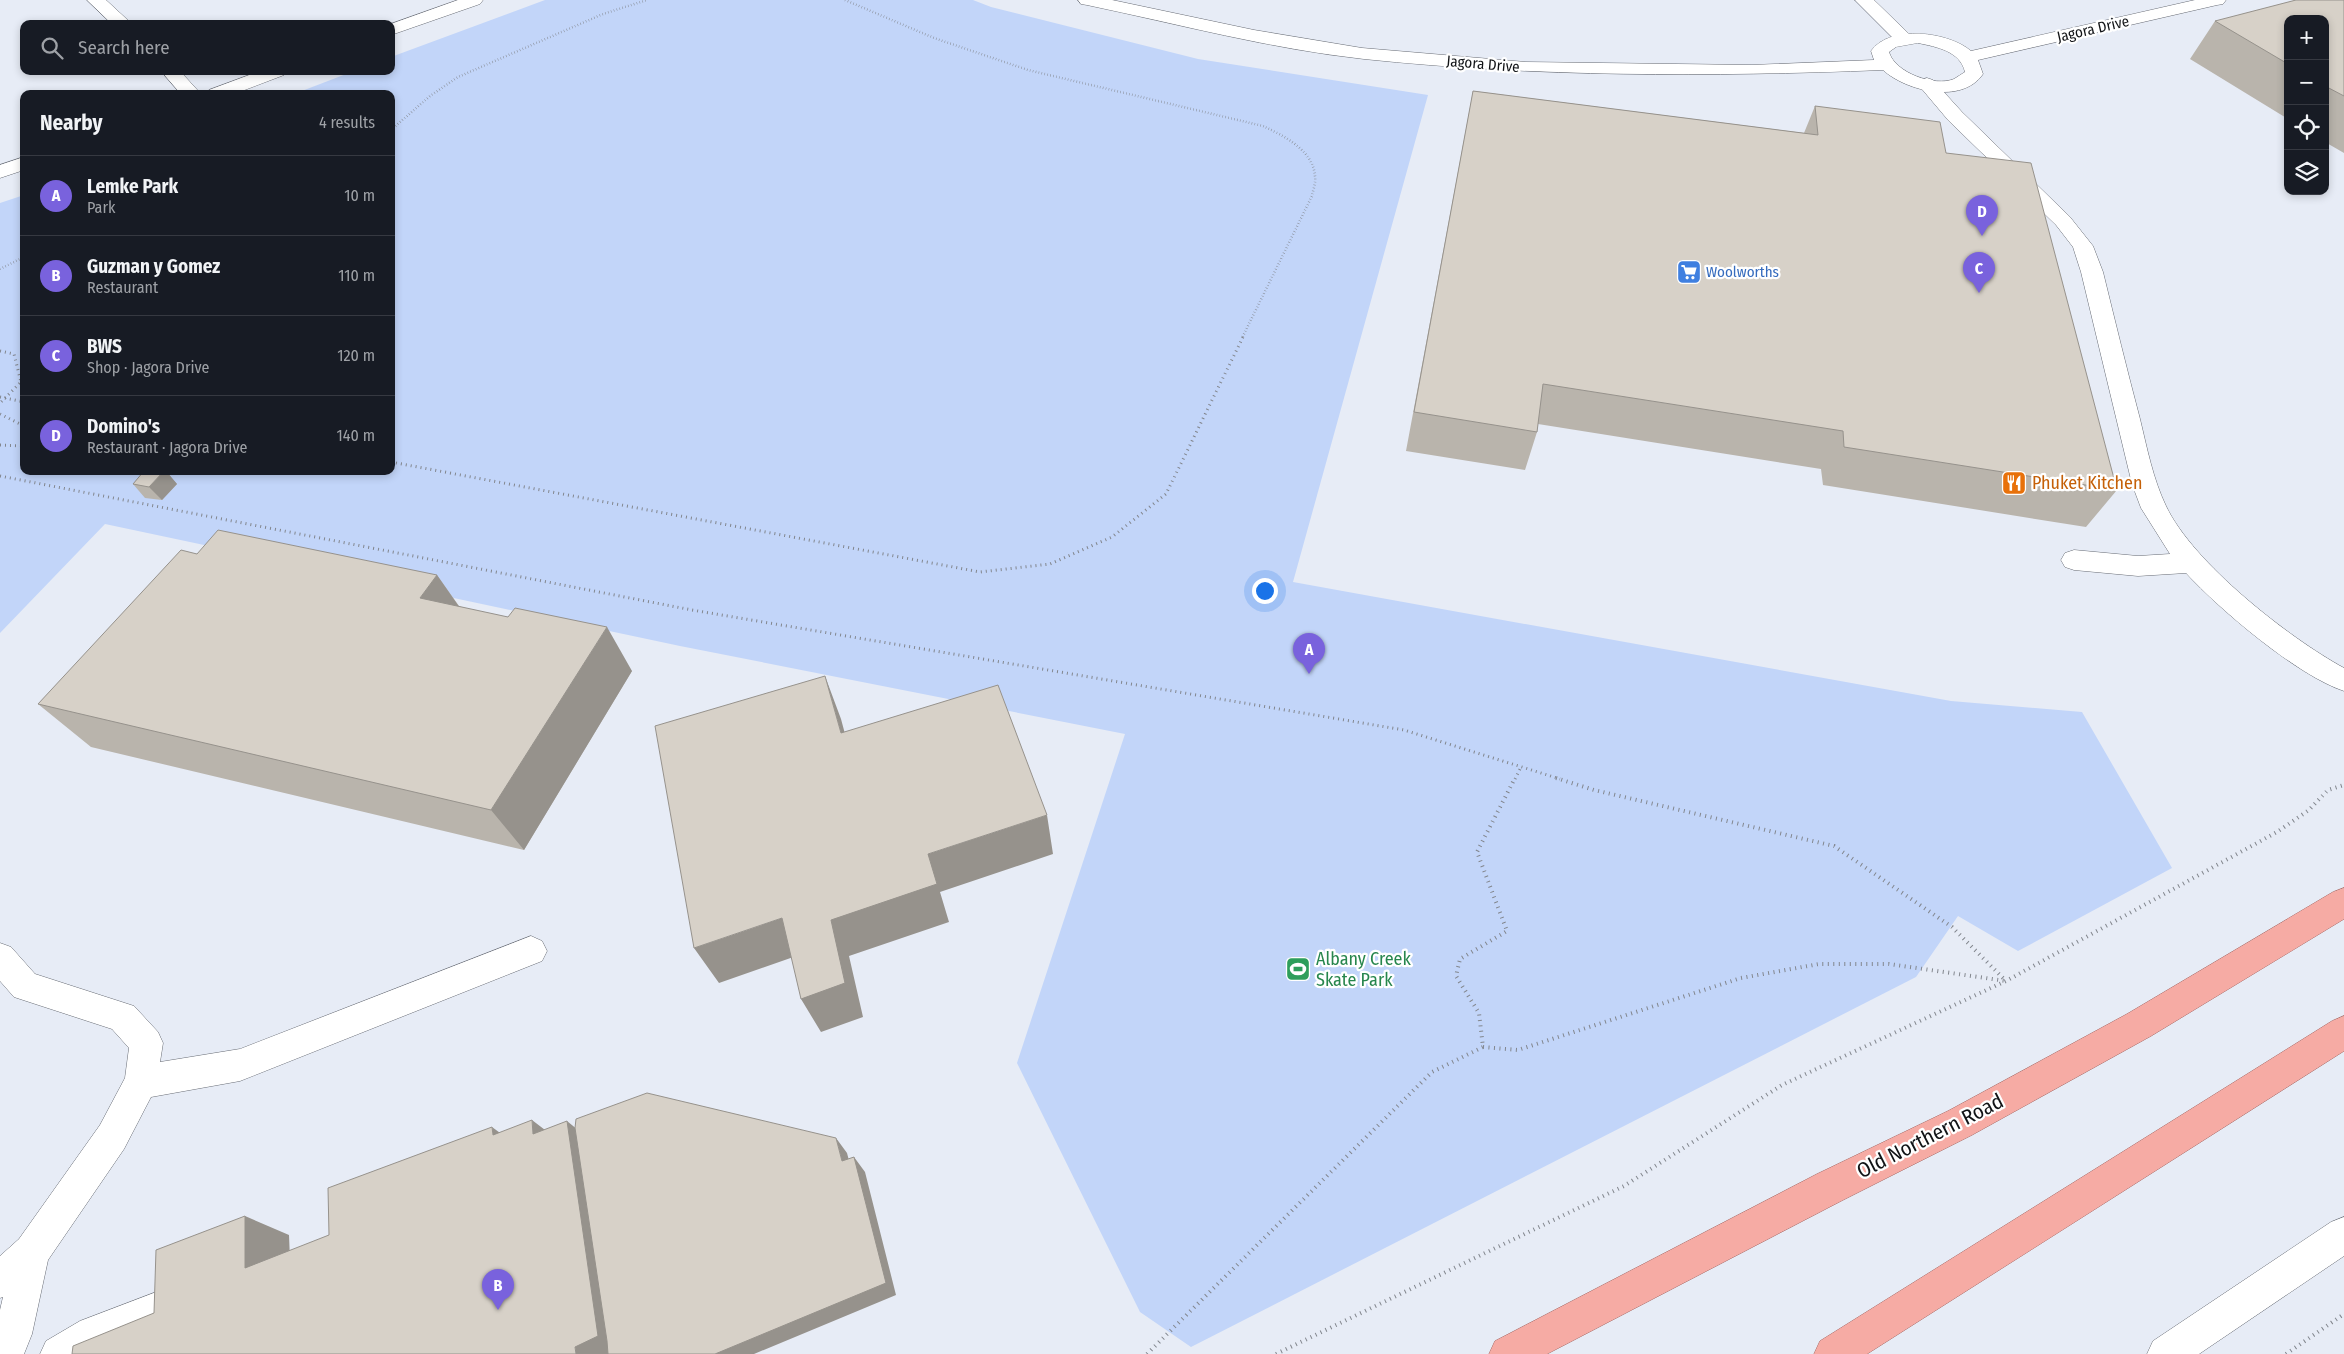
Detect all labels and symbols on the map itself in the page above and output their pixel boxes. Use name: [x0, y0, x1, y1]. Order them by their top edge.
street label: Jagora Drive: [2055, 12, 2131, 46]
street label: Jagora Drive: [1446, 52, 1520, 76]
pin: D: [1966, 195, 1998, 236]
pin: C: [1963, 252, 1995, 293]
supermarket icon: Woolworths: [1676, 259, 1702, 285]
place label: Woolworths: [1706, 263, 1779, 281]
restaurant icon: Phuket Kitchen: [2001, 470, 2027, 496]
place label: Phuket Kitchen: [2032, 472, 2142, 494]
your location: [1252, 578, 1278, 604]
pin: A: [1293, 633, 1325, 674]
place label: Albany Creek Skate Park: [1316, 948, 1412, 991]
sports icon: Albany Creek Skate Park: [1285, 956, 1311, 982]
street label: Old Northern Road: [1852, 1088, 2008, 1184]
pin: B: [482, 1269, 514, 1310]

